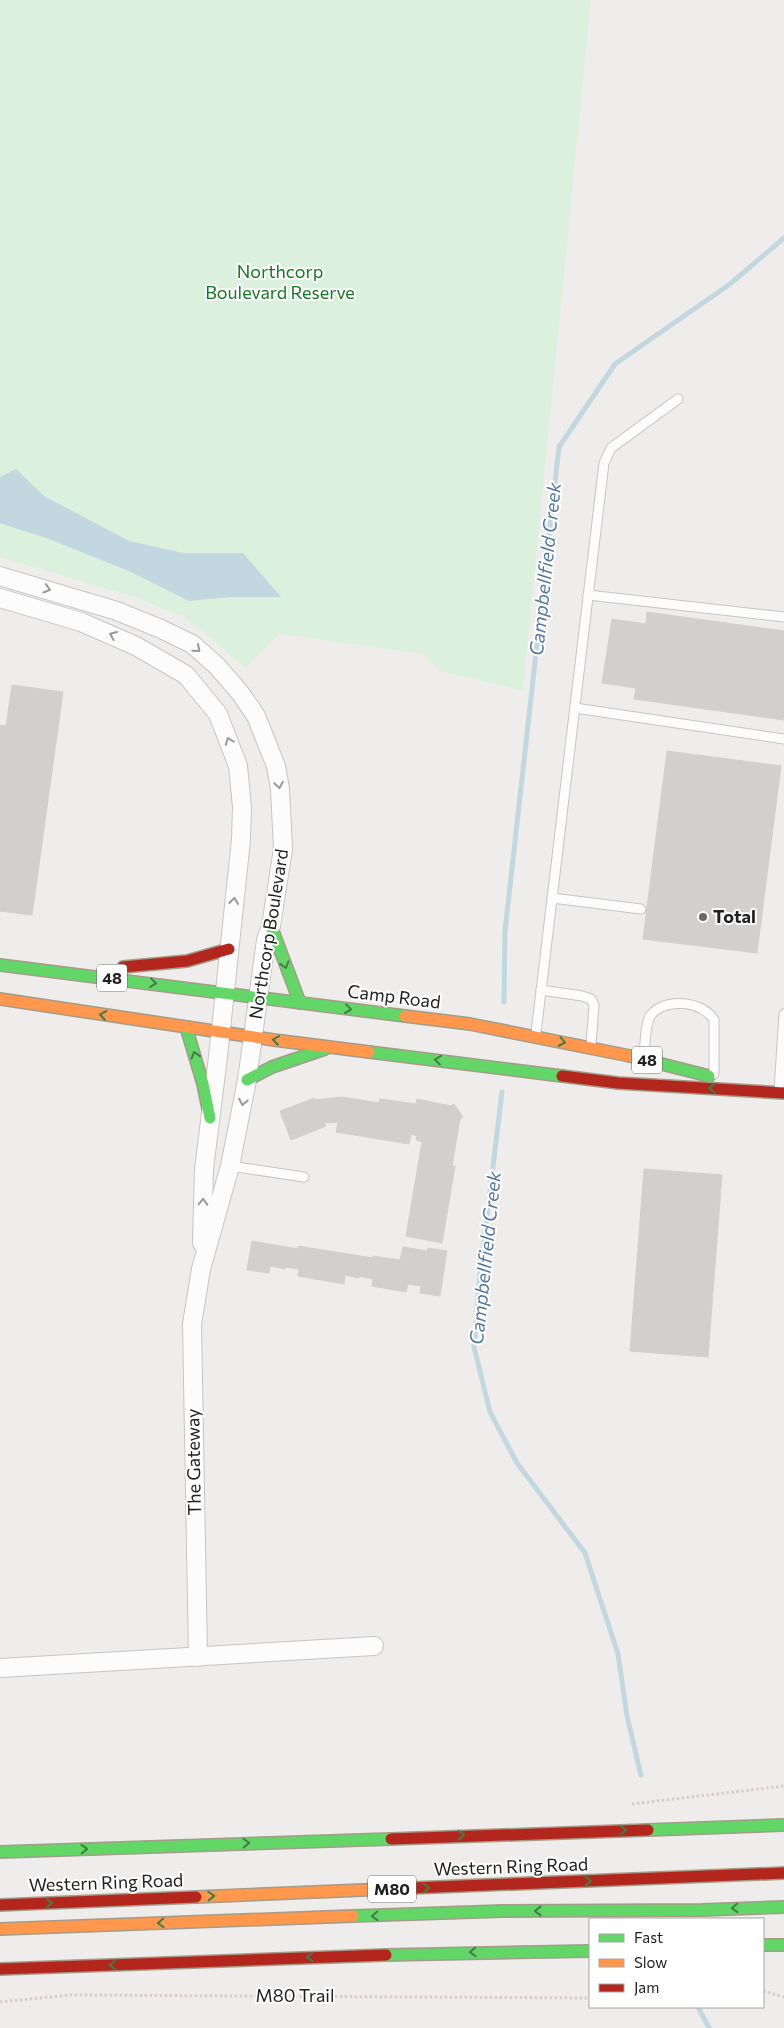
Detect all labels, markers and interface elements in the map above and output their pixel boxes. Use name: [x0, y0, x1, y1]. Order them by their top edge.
park label: Northcorp Boulevard Reserve: [205, 260, 355, 303]
water label: Campbellfield Creek: [524, 480, 565, 657]
one-way arrow: [42, 583, 51, 594]
one-way arrow: [109, 631, 118, 642]
one-way arrow: [191, 644, 200, 652]
one-way arrow: [224, 737, 235, 746]
one-way arrow: [273, 781, 284, 789]
street label: Northcorp Boulevard: [244, 847, 292, 1021]
one-way arrow: [228, 897, 239, 905]
place label: Total: [713, 905, 756, 927]
marker: Total: [697, 911, 709, 923]
one-way arrow: [280, 960, 290, 968]
road number: 48: [97, 964, 127, 991]
one-way arrow: [149, 977, 157, 988]
street label: Camp Road: [346, 979, 442, 1013]
one-way arrow: [344, 1003, 352, 1014]
one-way arrow: [99, 1010, 107, 1020]
one-way arrow: [272, 1035, 280, 1046]
one-way arrow: [558, 1036, 567, 1047]
road number: 48: [632, 1046, 662, 1074]
one-way arrow: [191, 1051, 201, 1060]
one-way arrow: [433, 1055, 441, 1066]
one-way arrow: [708, 1083, 716, 1094]
one-way arrow: [238, 1097, 249, 1106]
water label: Campbellfield Creek: [464, 1169, 505, 1346]
one-way arrow: [198, 1198, 208, 1206]
street label: The Gateway: [181, 1408, 205, 1516]
one-way arrow: [620, 1825, 628, 1835]
one-way arrow: [457, 1830, 465, 1841]
one-way arrow: [242, 1838, 250, 1848]
one-way arrow: [80, 1844, 88, 1854]
street label: Western Ring Road: [433, 1852, 589, 1880]
street label: Western Ring Road: [28, 1868, 184, 1896]
road number: M80: [368, 1876, 416, 1902]
one-way arrow: [585, 1876, 593, 1887]
one-way arrow: [422, 1883, 430, 1893]
one-way arrow: [207, 1891, 215, 1902]
one-way arrow: [45, 1898, 53, 1908]
one-way arrow: [731, 1903, 739, 1914]
one-way arrow: [534, 1906, 542, 1916]
one-way arrow: [371, 1910, 379, 1921]
one-way arrow: [156, 1918, 164, 1928]
legend: [589, 1918, 764, 2008]
text: Fast: [634, 1928, 663, 1946]
one-way arrow: [468, 1947, 476, 1957]
one-way arrow: [306, 1952, 314, 1963]
text: Slow: [634, 1953, 667, 1971]
one-way arrow: [109, 1959, 117, 1970]
text: Jam: [634, 1978, 659, 1996]
street label: M80 Trail: [255, 1984, 335, 2006]

